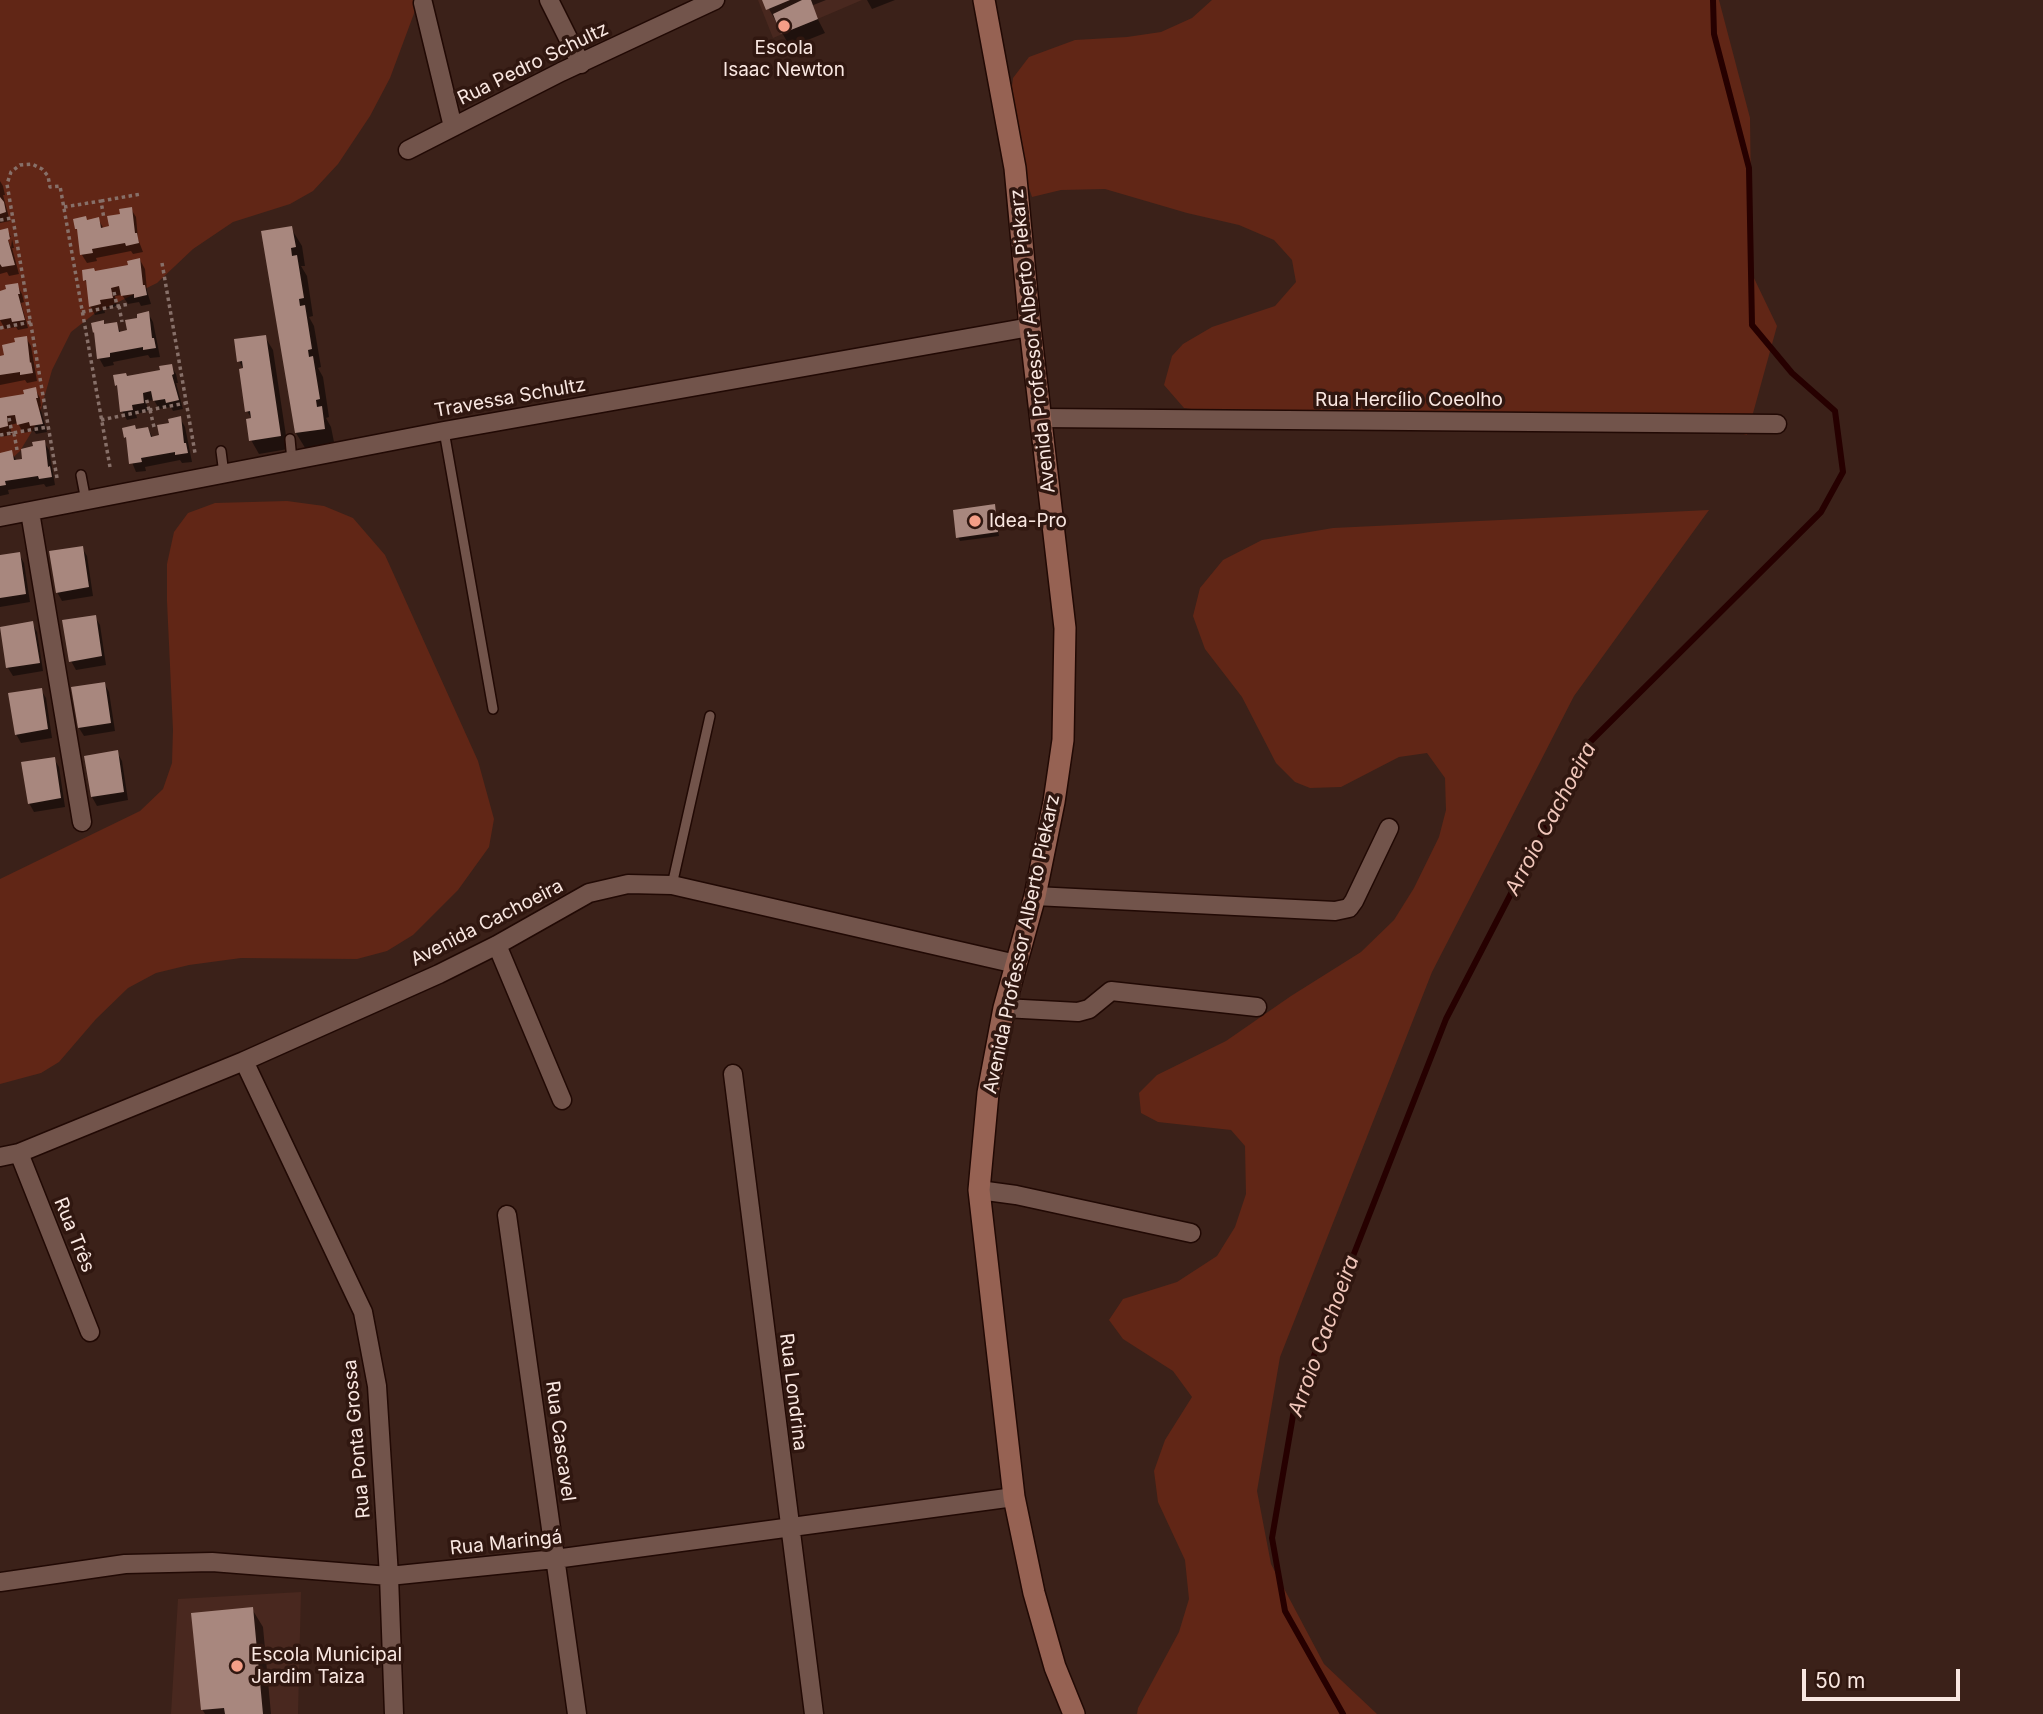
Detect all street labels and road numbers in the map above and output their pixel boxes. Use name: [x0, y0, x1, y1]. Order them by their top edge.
street label: Rua Pedro Schultz: [454, 18, 612, 110]
street label: Avenida Professor Alberto Piekarz: [1006, 188, 1060, 494]
street label: Travessa Schultz: [433, 373, 587, 423]
street label: Rua Hercílio Coeolho: [1315, 389, 1503, 411]
street label: Avenida Professor Alberto Piekarz: [979, 792, 1065, 1096]
street label: Avenida Cachoeira: [407, 875, 567, 971]
street label: Rua Três: [49, 1194, 99, 1276]
street label: Rua Londrina: [774, 1332, 812, 1452]
street label: Rua Ponta Grossa: [339, 1359, 375, 1519]
street label: Rua Cascavel: [540, 1379, 580, 1503]
street label: Rua Maringá: [449, 1526, 563, 1560]

